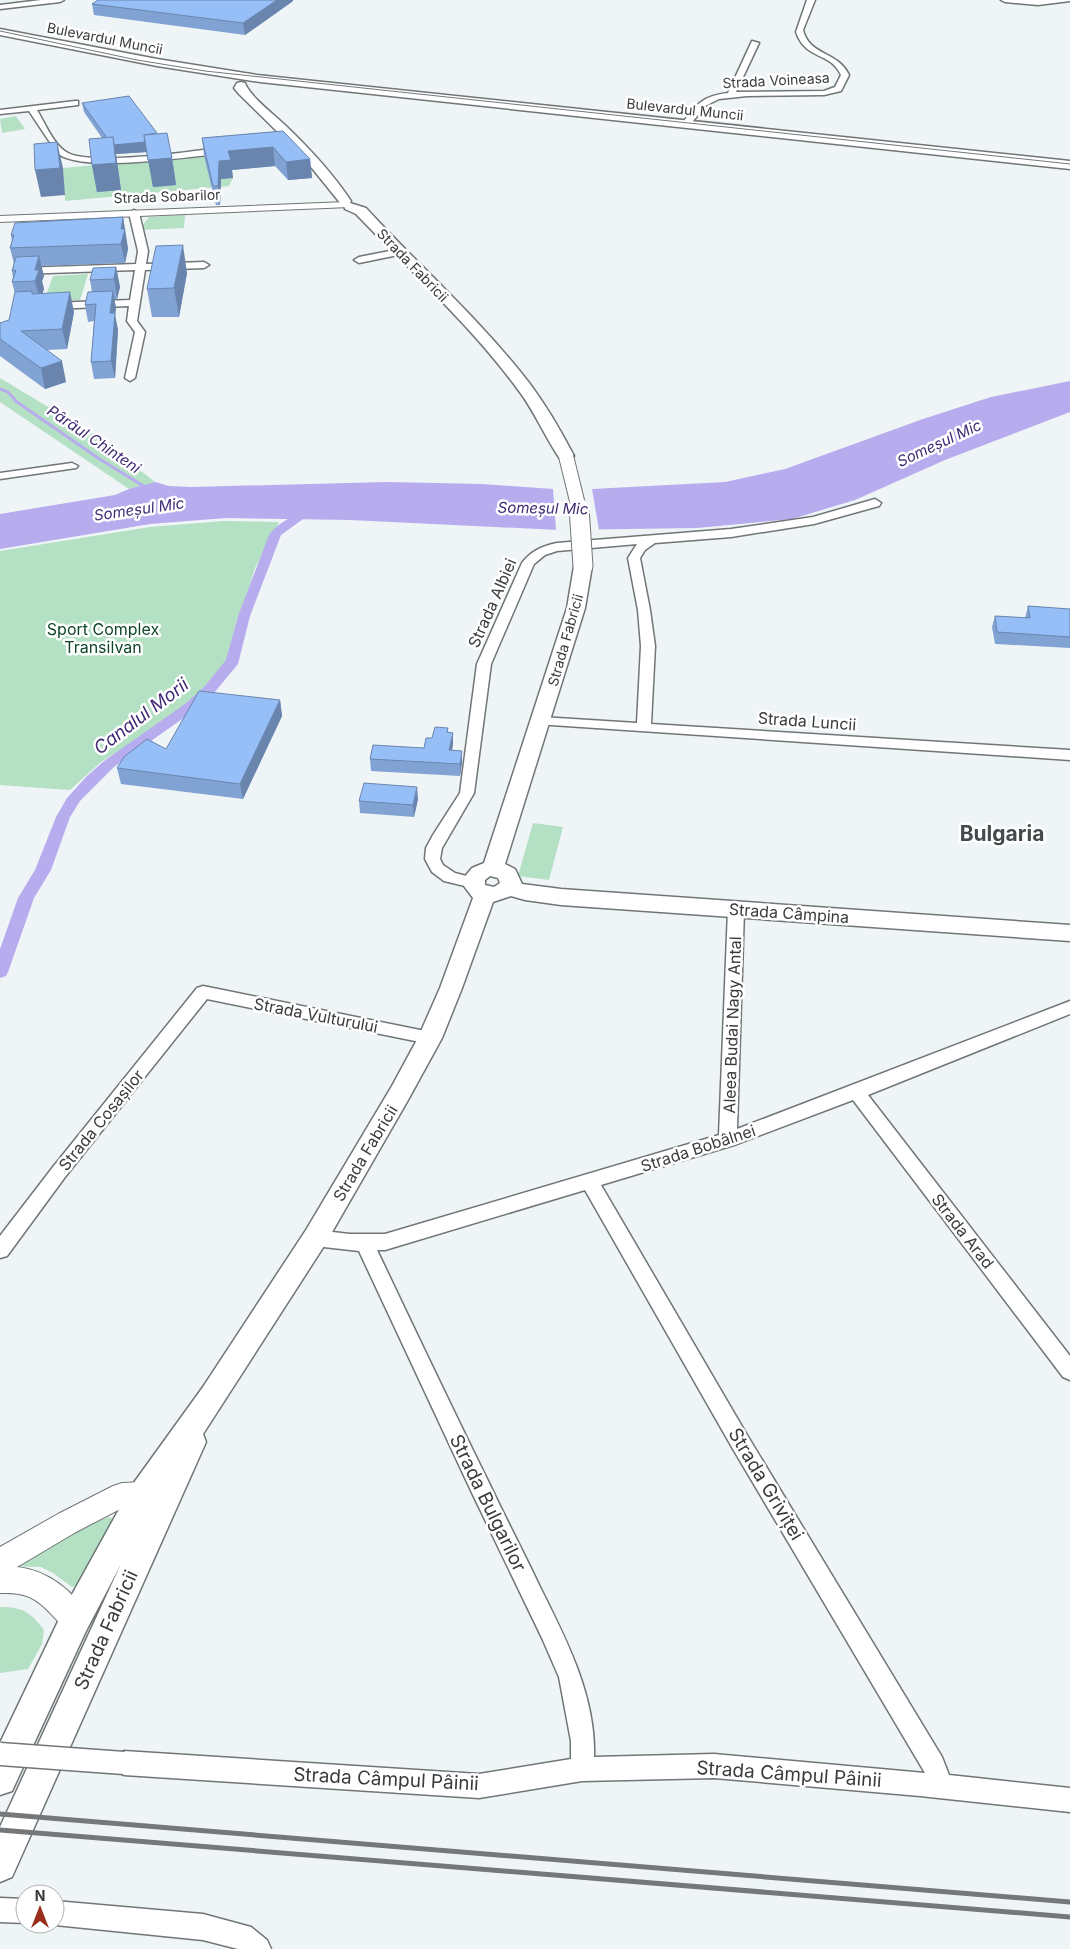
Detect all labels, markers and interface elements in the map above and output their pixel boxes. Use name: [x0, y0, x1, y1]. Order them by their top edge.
street label: Bulevardul Muncii: [46, 18, 164, 58]
street label: Strada Voineasa: [722, 69, 830, 91]
street label: Bulevardul Muncii: [626, 94, 744, 124]
street label: Strada Sobarilor: [113, 186, 221, 206]
street label: Strada Fabricii: [374, 225, 452, 305]
water label: Pârâul Chinteni: [44, 401, 145, 477]
water label: Someșul Mic: [894, 415, 985, 471]
water label: Someșul Mic: [93, 493, 186, 525]
water label: Someșul Mic: [497, 498, 589, 518]
street label: Strada Albiei: [463, 555, 521, 651]
street label: Strada Fabricii: [544, 592, 586, 688]
park label: Sport Complex Transilvan: [47, 619, 159, 657]
water label: Canalul Morii: [89, 673, 193, 758]
street label: Strada Luncii: [757, 708, 857, 734]
district label: Bulgaria: [960, 821, 1044, 846]
street label: Strada Câmpina: [728, 899, 850, 927]
street label: Aleea Budai Nagy Antal: [719, 936, 745, 1114]
street label: Strada Vulturului: [252, 993, 380, 1037]
street label: Strada Cosașilor: [54, 1065, 148, 1175]
street label: Strada Fabricii: [328, 1101, 402, 1205]
street label: Strada Bobâlnei: [638, 1120, 758, 1176]
street label: Strada Arad: [928, 1190, 998, 1272]
street label: Strada Griviței: [723, 1424, 809, 1544]
street label: Strada Bulgarilor: [445, 1431, 531, 1575]
street label: Strada Fabricii: [69, 1566, 143, 1694]
street label: Strada Câmpul Pâinii: [696, 1756, 882, 1792]
street label: Strada Câmpul Pâinii: [293, 1763, 479, 1795]
north arrow: [15, 1884, 65, 1934]
text: N: [35, 1887, 45, 1904]

